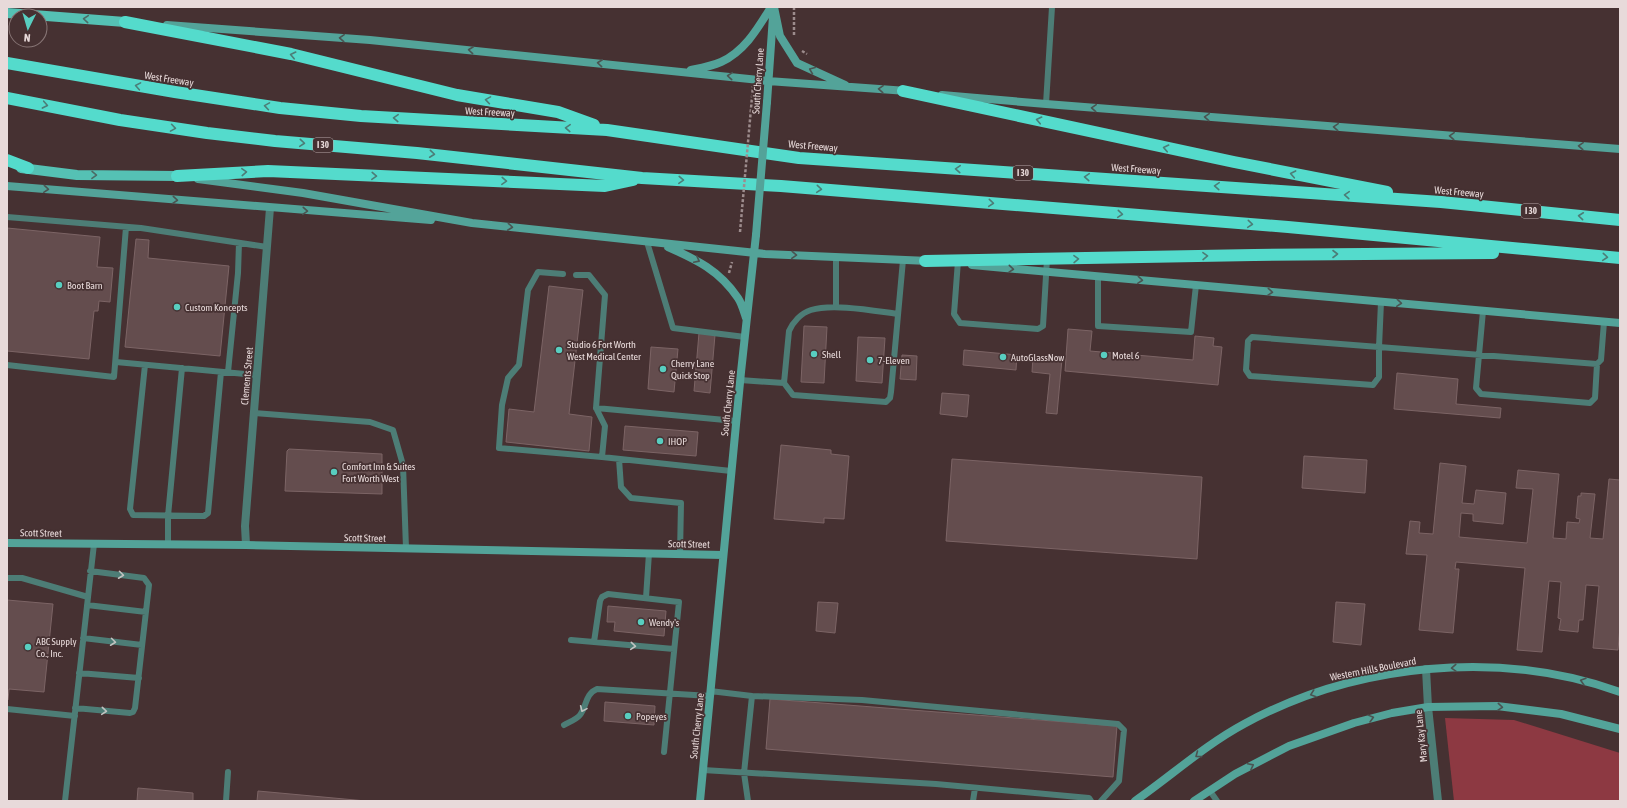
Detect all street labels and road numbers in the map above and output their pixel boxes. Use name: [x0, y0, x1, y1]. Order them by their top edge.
street label: South Cherry Lane: [750, 47, 766, 114]
street label: West Freeway: [144, 70, 194, 88]
street label: West Freeway: [465, 105, 515, 119]
road number: I 30: [313, 138, 333, 152]
street label: West Freeway: [788, 138, 838, 154]
street label: West Freeway: [1111, 162, 1161, 176]
road number: I 30: [1013, 166, 1033, 180]
street label: West Freeway: [1434, 184, 1484, 200]
road number: I 30: [1521, 204, 1541, 218]
street label: Clements Street: [239, 347, 255, 405]
street label: South Cherry Lane: [719, 369, 737, 436]
street label: Scott Street: [20, 527, 62, 539]
street label: Scott Street: [344, 532, 386, 544]
street label: Scott Street: [668, 538, 710, 550]
street label: Western Hills Boulevard: [1329, 655, 1417, 683]
street label: South Cherry Lane: [688, 692, 706, 759]
street label: Mary Kay Lane: [1413, 709, 1429, 763]

